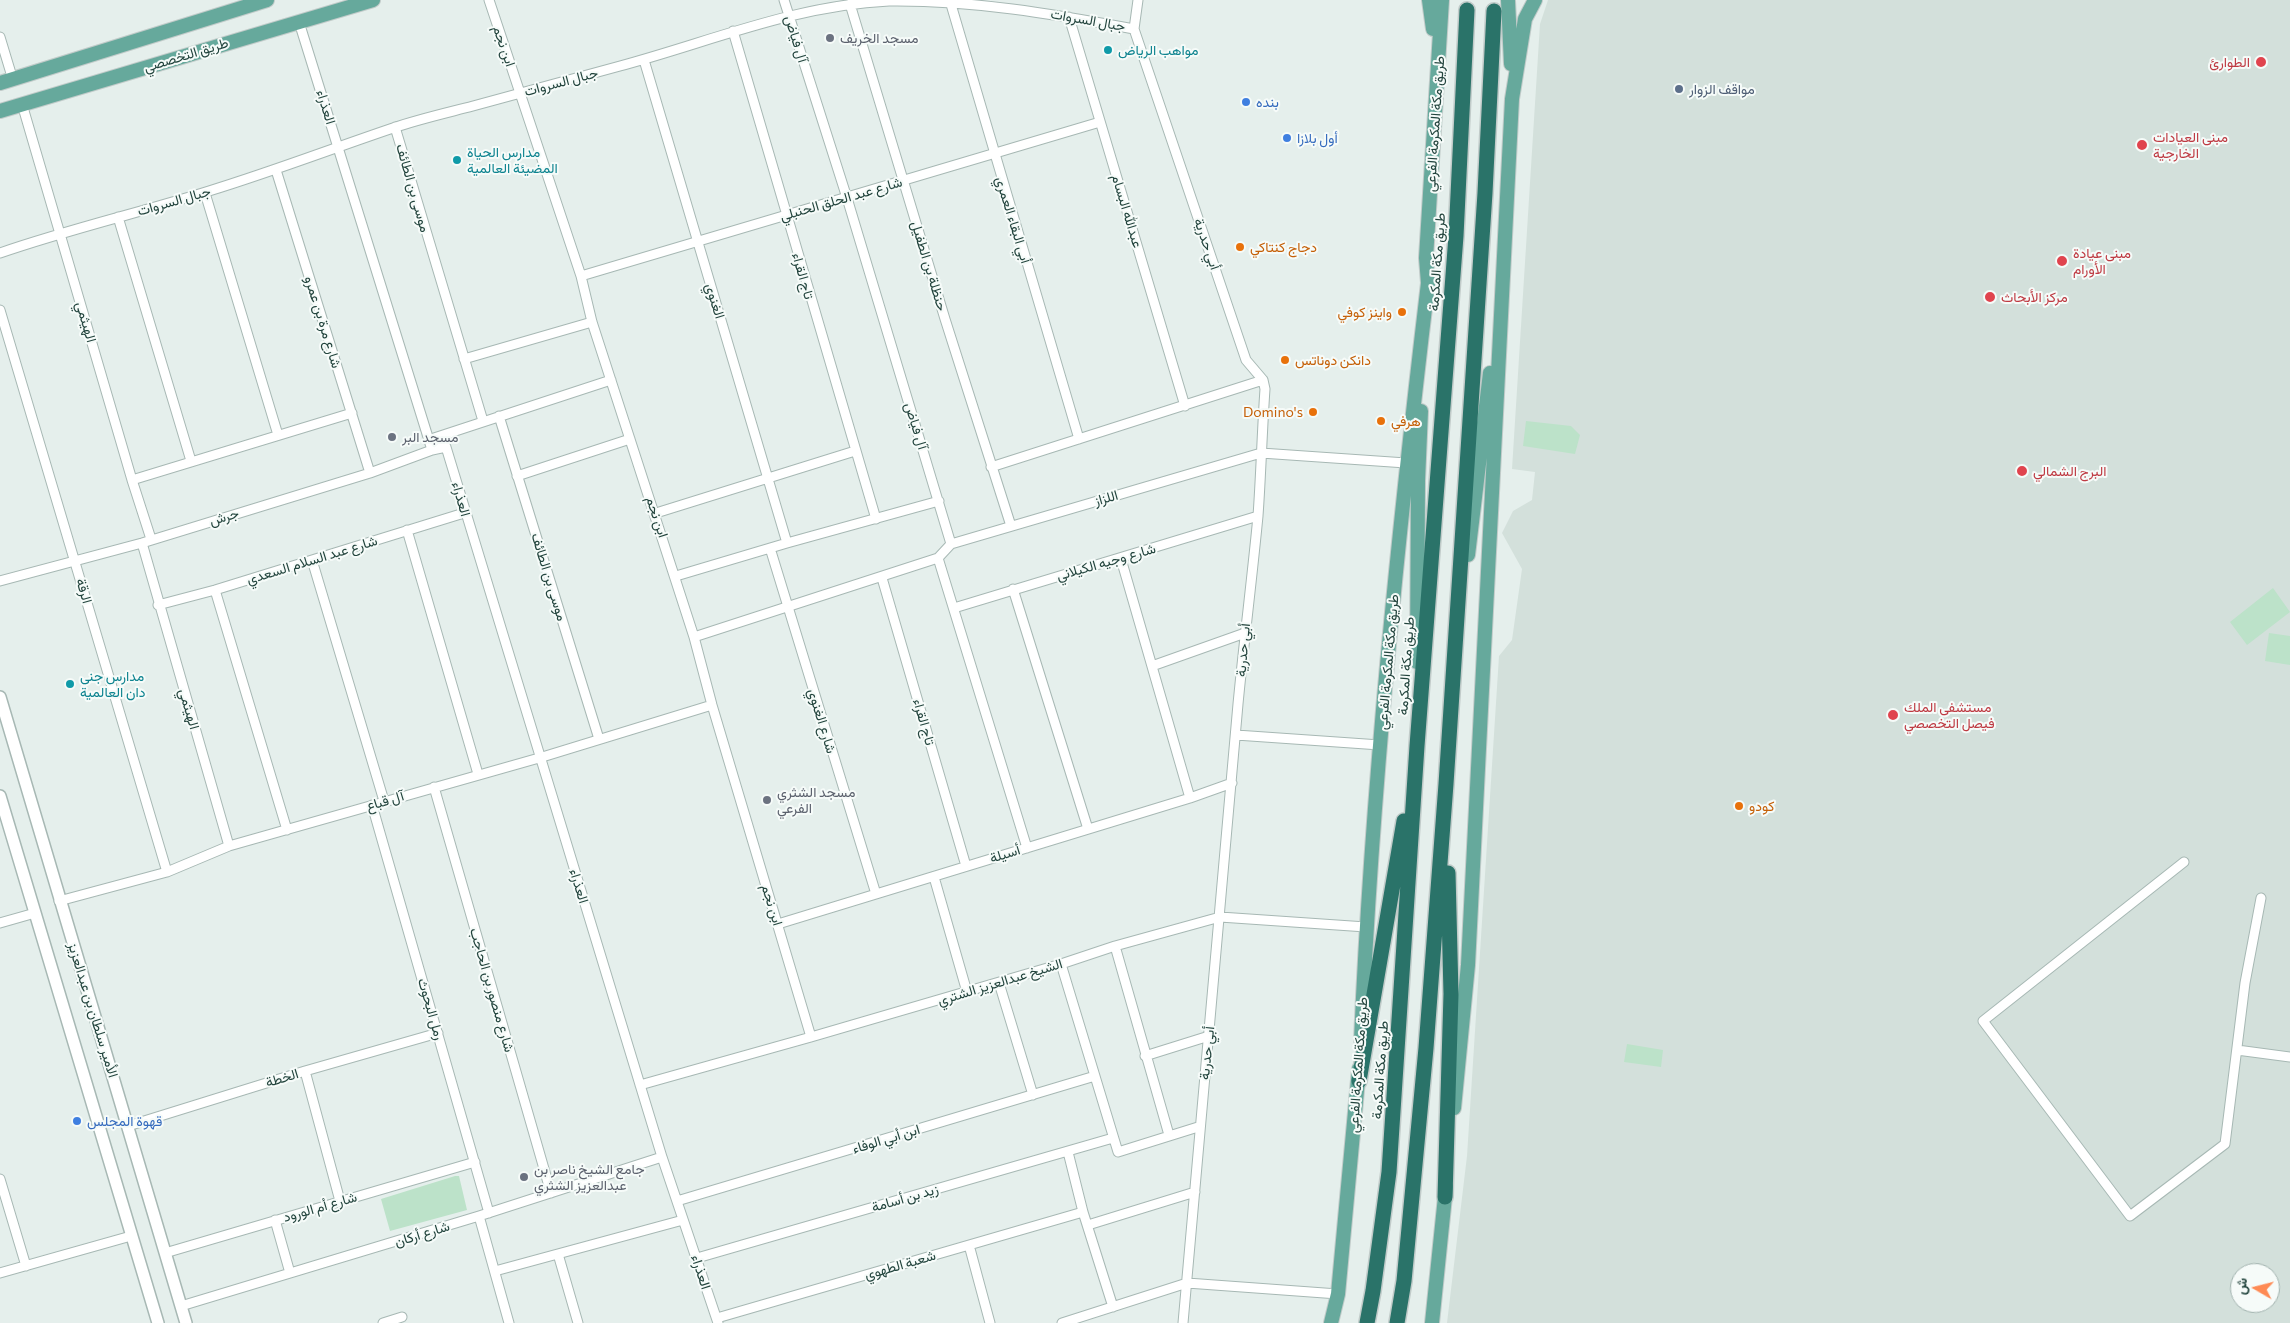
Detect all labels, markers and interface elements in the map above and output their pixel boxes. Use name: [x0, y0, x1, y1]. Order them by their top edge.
street label: جبال السروات: [1049, 5, 1127, 35]
street label: آل فياض: [781, 13, 811, 65]
street label: ابن نجم: [489, 23, 519, 69]
place label: مسجد الخريف: [840, 30, 919, 46]
marker: مسجد الخريف: [824, 32, 836, 44]
street label: طريق التخصصي: [142, 34, 230, 76]
place label: مواهب الرياض: [1118, 42, 1199, 58]
marker: مواهب الرياض: [1102, 44, 1114, 56]
place label: الطوارئ: [2209, 54, 2250, 70]
marker: الطوارئ: [2254, 55, 2268, 69]
street label: طريق مكة المكرمة الفرعي: [1422, 56, 1448, 192]
street label: جبال السروات: [522, 64, 600, 100]
place label: مواقف الزوار: [1689, 81, 1755, 97]
marker: مواقف الزوار: [1673, 83, 1685, 95]
street label: العذراء: [313, 88, 339, 126]
place label: بنده: [1256, 94, 1279, 110]
marker: بنده: [1240, 96, 1252, 108]
place label: مبنى العيادات الخارجية: [2153, 129, 2228, 162]
place label: أول بلازا: [1297, 130, 1338, 146]
marker: أول بلازا: [1281, 132, 1293, 144]
marker: مبنى العيادات الخارجية: [2135, 138, 2149, 152]
street label: موسى بن الطائف: [392, 142, 434, 234]
place label: مدارس الحياة المضيئة العالمية: [467, 144, 558, 176]
marker: مدارس الحياة المضيئة العالمية: [451, 154, 463, 166]
street label: عبدالله البسام: [1108, 172, 1146, 250]
street label: شارع عبد الحلق الحنبلي: [778, 173, 904, 225]
street label: أبي البقاء العمري: [992, 174, 1034, 266]
street label: جبال السروات: [135, 183, 213, 219]
street label: طريق مكة المكرمة: [1425, 212, 1449, 312]
street label: أبي حدرية: [1190, 216, 1224, 272]
street label: حنظلة بن الطفيل: [907, 219, 951, 313]
place label: دجاج كنتاكي: [1250, 239, 1317, 255]
marker: دجاج كنتاكي: [1234, 241, 1246, 253]
place label: مبنى عيادة الأورام: [2073, 245, 2131, 278]
street label: تاج القراء: [788, 251, 818, 301]
marker: مبنى عيادة الأورام: [2055, 254, 2069, 268]
street label: شارع مرة بن عمرو: [301, 274, 345, 370]
street label: الغنوي: [702, 281, 728, 321]
place label: مركز الأبحاث: [2001, 289, 2068, 305]
marker: مركز الأبحاث: [1983, 290, 1997, 304]
street label: الهيثمي: [72, 300, 100, 344]
place label: واينز كوفي: [1337, 304, 1392, 320]
marker: واينز كوفي: [1396, 306, 1408, 318]
place label: دانكن دوناتس: [1295, 352, 1371, 368]
marker: دانكن دوناتس: [1279, 354, 1291, 366]
street label: آل فياض: [901, 400, 931, 452]
place label: Domino's: [1243, 404, 1303, 420]
marker: Domino's: [1307, 406, 1319, 418]
place label: هرفي: [1391, 413, 1421, 429]
marker: هرفي: [1375, 415, 1387, 427]
place label: مسجد البر: [402, 429, 458, 445]
marker: مسجد البر: [386, 431, 398, 443]
place label: البرج الشمالي: [2033, 463, 2106, 479]
marker: البرج الشمالي: [2015, 464, 2029, 478]
street label: العذراء: [448, 480, 474, 518]
street label: اللزاز: [1092, 487, 1120, 509]
street label: ابن نجم: [642, 494, 672, 540]
street label: جرش: [207, 505, 241, 529]
street label: موسى بن الطائف: [528, 531, 570, 623]
street label: شارع عبد السلام السعدي: [244, 532, 380, 588]
street label: شارع وجيه الكيلاني: [1054, 540, 1158, 584]
street label: الرقة: [72, 576, 96, 606]
street label: طريق مكة المكرمة الفرعي: [1374, 594, 1402, 730]
street label: طريق مكة المكرمة: [1394, 616, 1418, 716]
street label: أبي حدرية: [1232, 623, 1254, 677]
place label: مدارس جنى دان العالمية: [80, 668, 145, 700]
marker: مدارس جنى دان العالمية: [64, 678, 76, 690]
street label: الهيثمي: [175, 687, 203, 731]
street label: شارع الغنوي: [804, 687, 840, 755]
street label: تاج القراء: [909, 697, 939, 747]
place label: مستشفى الملك فيصل التخصصي: [1904, 699, 1995, 732]
marker: مستشفى الملك فيصل التخصصي: [1886, 708, 1900, 722]
place label: مسجد الشثري الفرعي: [777, 784, 855, 816]
street label: آل قباع: [364, 787, 406, 815]
marker: مسجد الشثري الفرعي: [761, 794, 773, 806]
place label: كودو: [1749, 798, 1774, 814]
marker: كودو: [1733, 800, 1745, 812]
street label: أسيلة: [988, 841, 1022, 867]
street label: العذراء: [566, 867, 592, 905]
street label: ابن نجم: [758, 882, 786, 928]
street label: شارع منصور بن الحاجب: [466, 926, 518, 1054]
street label: الأمير سلطان بن عبدالعزيز: [64, 940, 122, 1080]
street label: الشيخ عبدالعزيز الشتري: [935, 955, 1065, 1009]
street label: رمل البحوث: [414, 976, 448, 1042]
street label: طريق مكة المكرمة الفرعي: [1345, 997, 1371, 1133]
street label: طريق مكة المكرمة: [1368, 1020, 1392, 1120]
street label: أبي حدرية: [1196, 1025, 1218, 1081]
street label: الخطة: [264, 1065, 300, 1091]
place label: قهوة المجلس: [87, 1113, 162, 1129]
marker: قهوة المجلس: [71, 1115, 83, 1127]
street label: ابن أبي الوفاء: [850, 1121, 922, 1157]
place label: جامع الشيخ ناصر بن عبدالعزيز الشثري: [534, 1161, 645, 1194]
marker: جامع الشيخ ناصر بن عبدالعزيز الشثري: [518, 1171, 530, 1183]
street label: زيد بن أسامة: [870, 1180, 940, 1216]
street label: شارع أم الورود: [281, 1188, 359, 1226]
street label: شارع أركان: [392, 1218, 452, 1250]
street label: شعبة الطهوي: [862, 1247, 938, 1283]
street label: العذراء: [688, 1253, 714, 1291]
north arrow: [2230, 1263, 2280, 1313]
text: ش: [2231, 1276, 2250, 1296]

